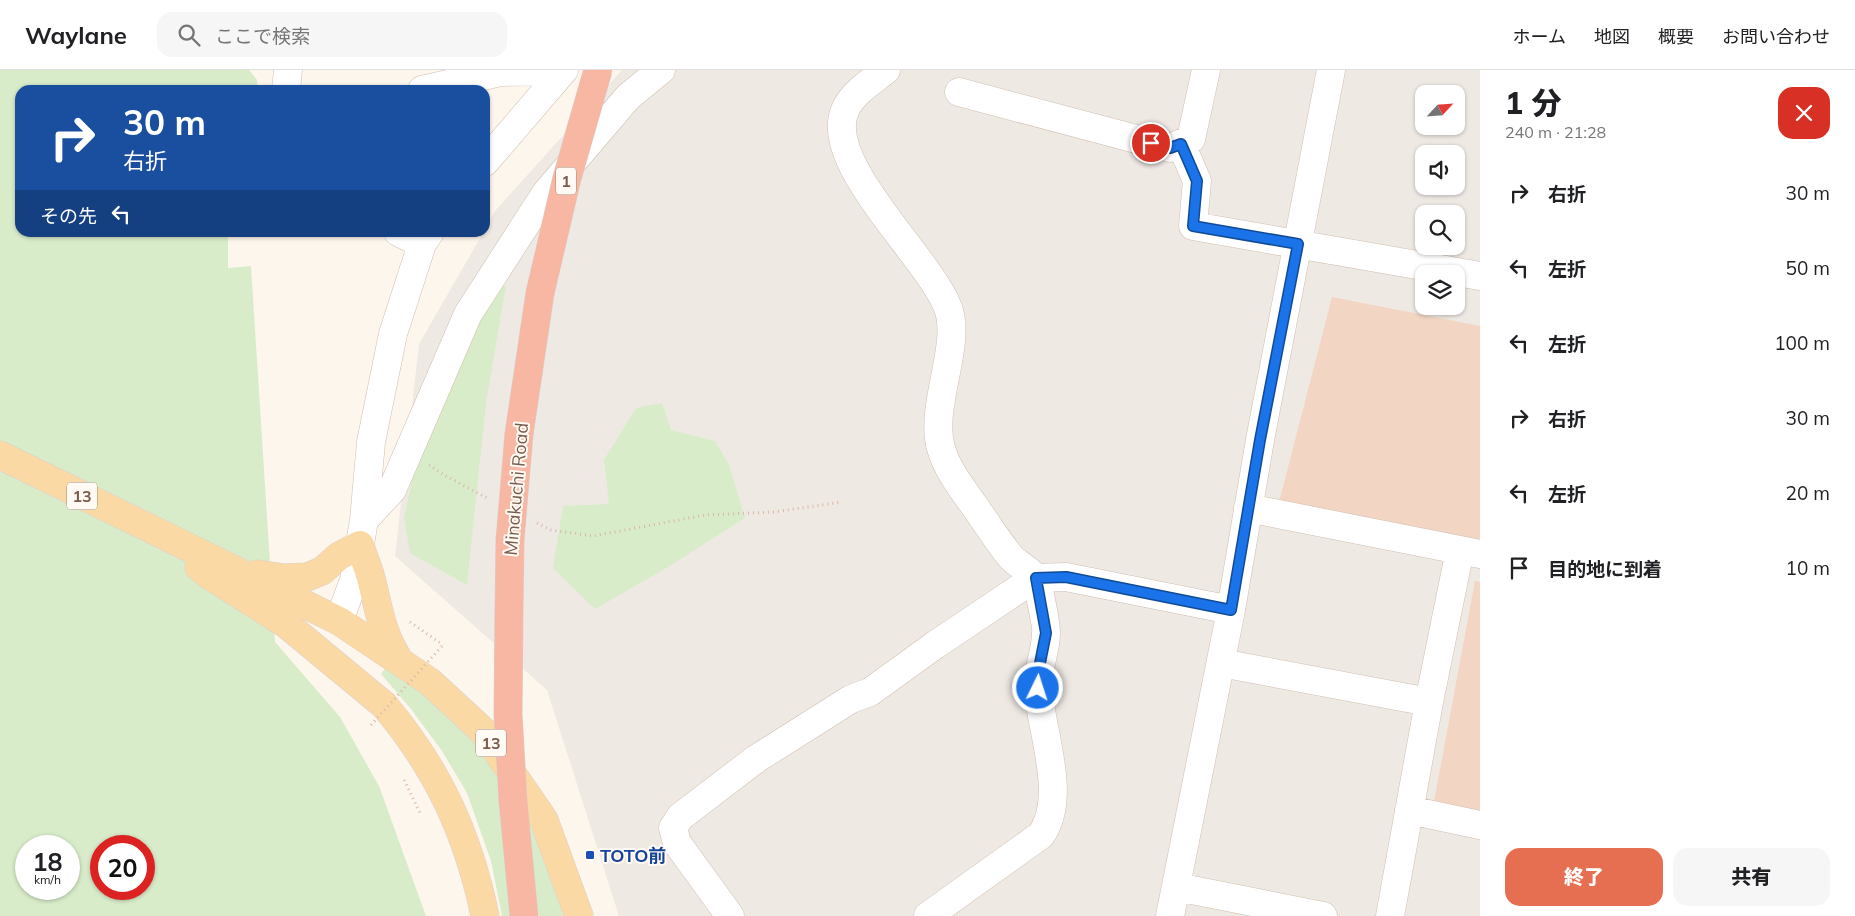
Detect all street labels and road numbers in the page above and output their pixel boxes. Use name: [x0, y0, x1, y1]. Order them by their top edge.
road number: 1: [556, 168, 576, 194]
street label: Minakuchi Road: [499, 422, 533, 556]
road number: 13: [67, 482, 97, 510]
road number: 13: [476, 730, 506, 756]

